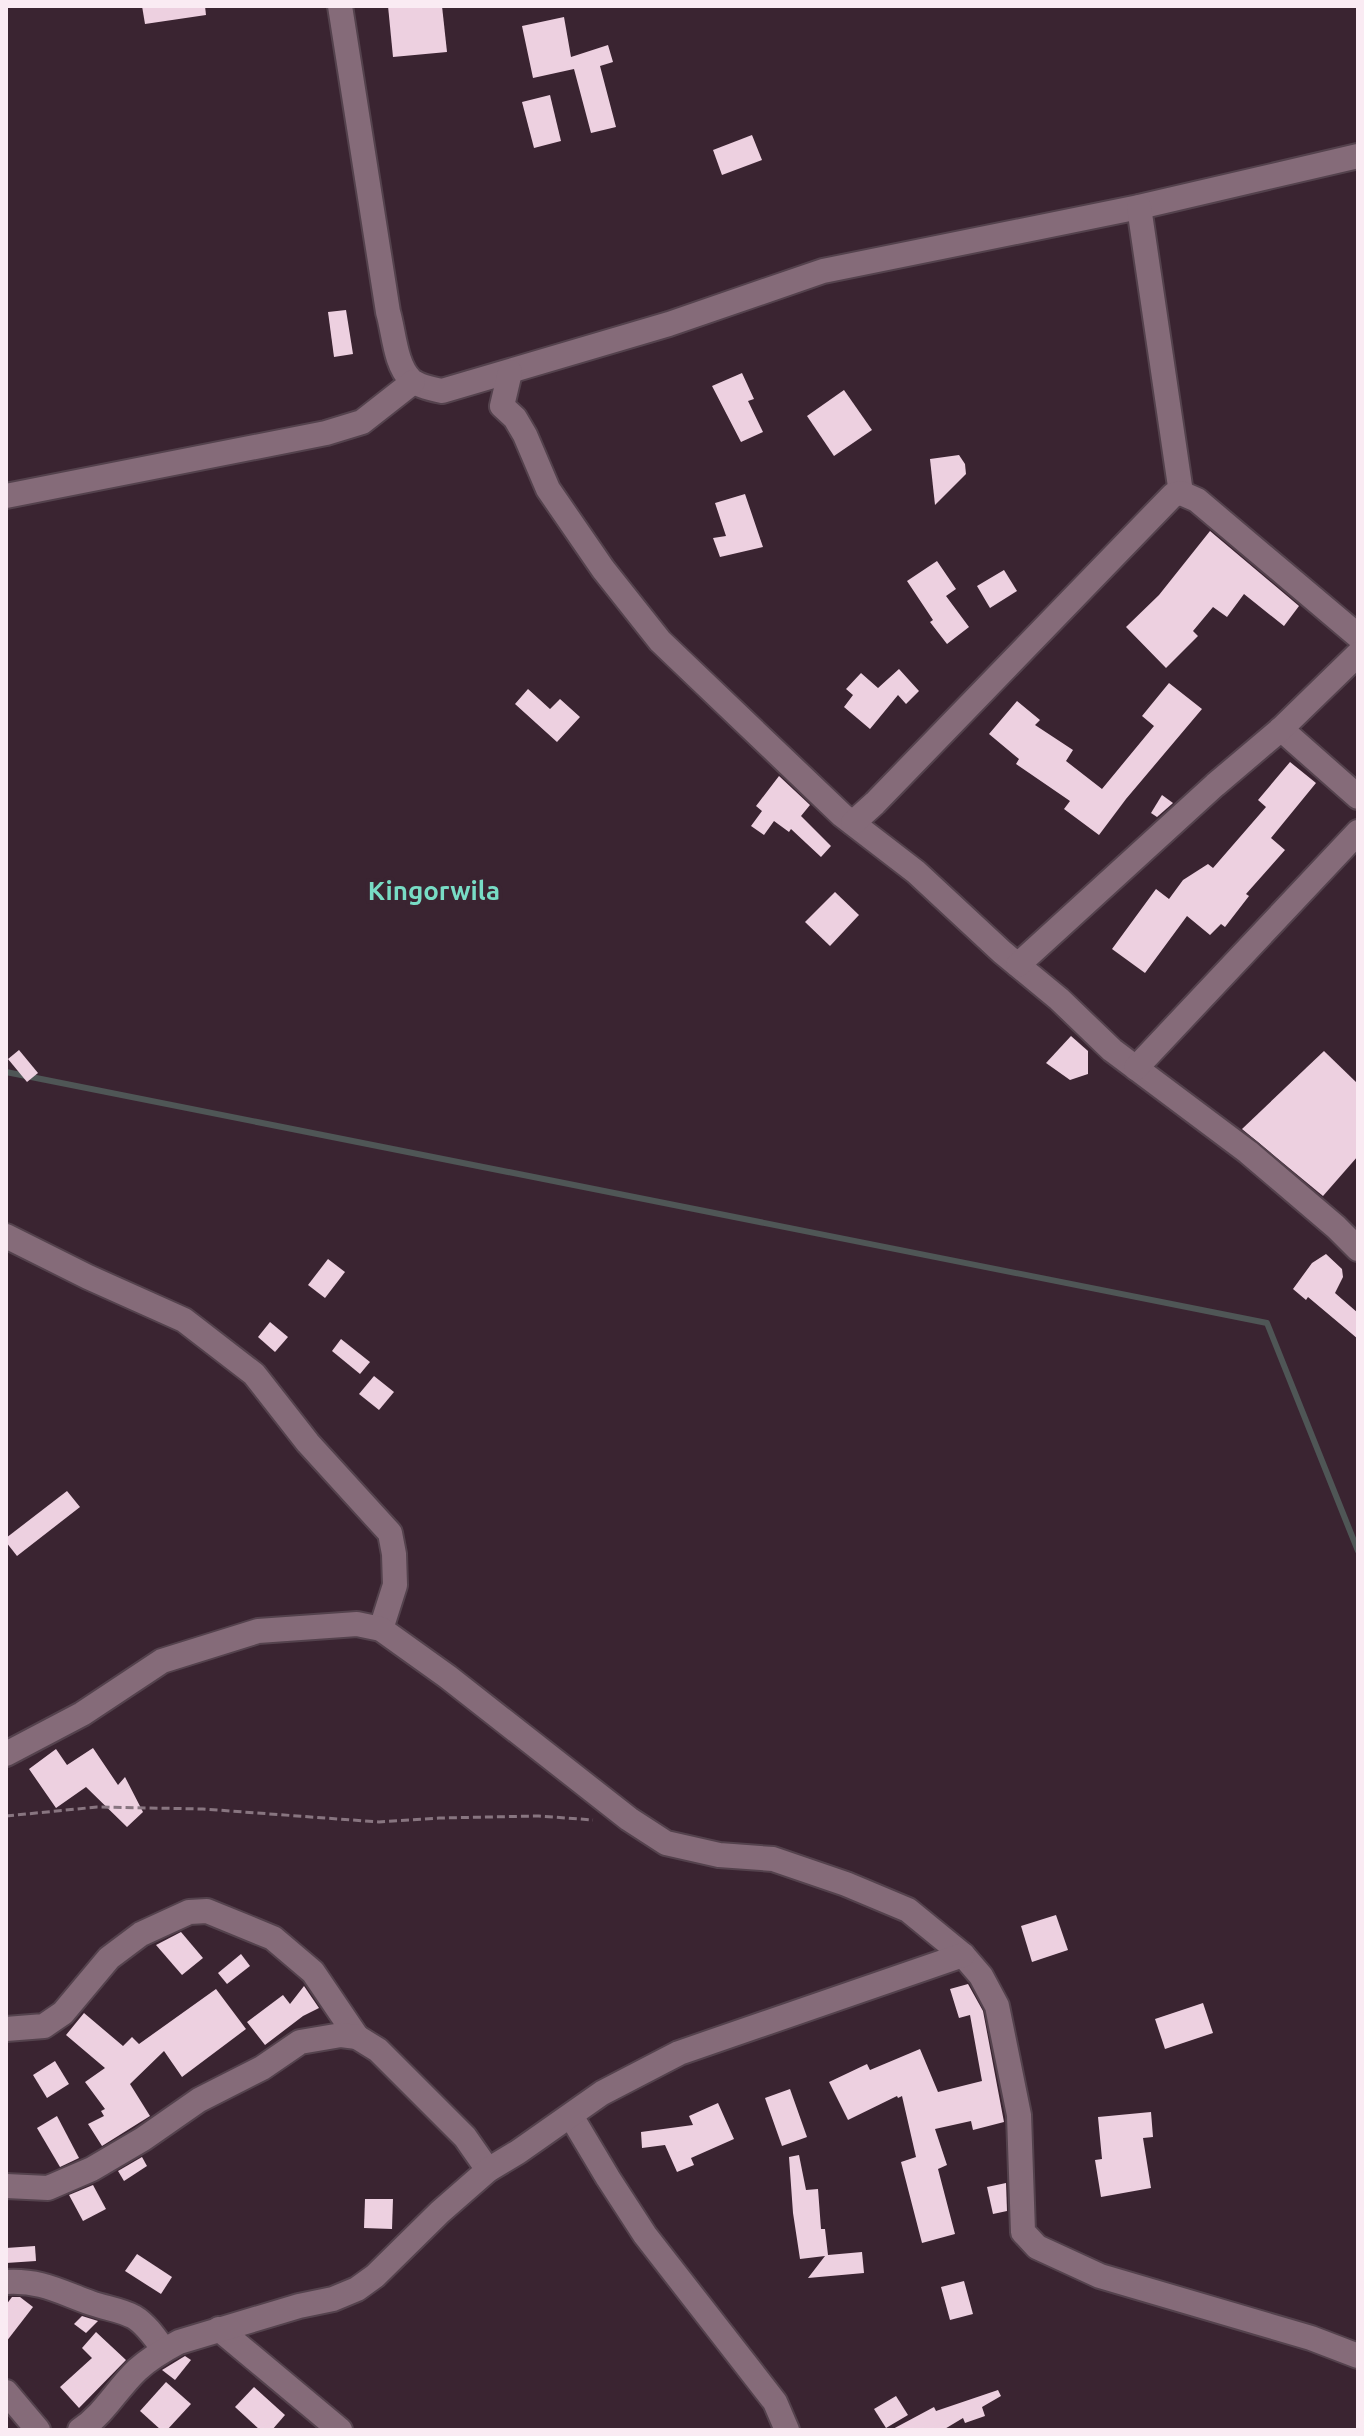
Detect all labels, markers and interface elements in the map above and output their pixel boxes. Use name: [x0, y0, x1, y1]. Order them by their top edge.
district label: Kingorwila: [368, 876, 500, 905]

